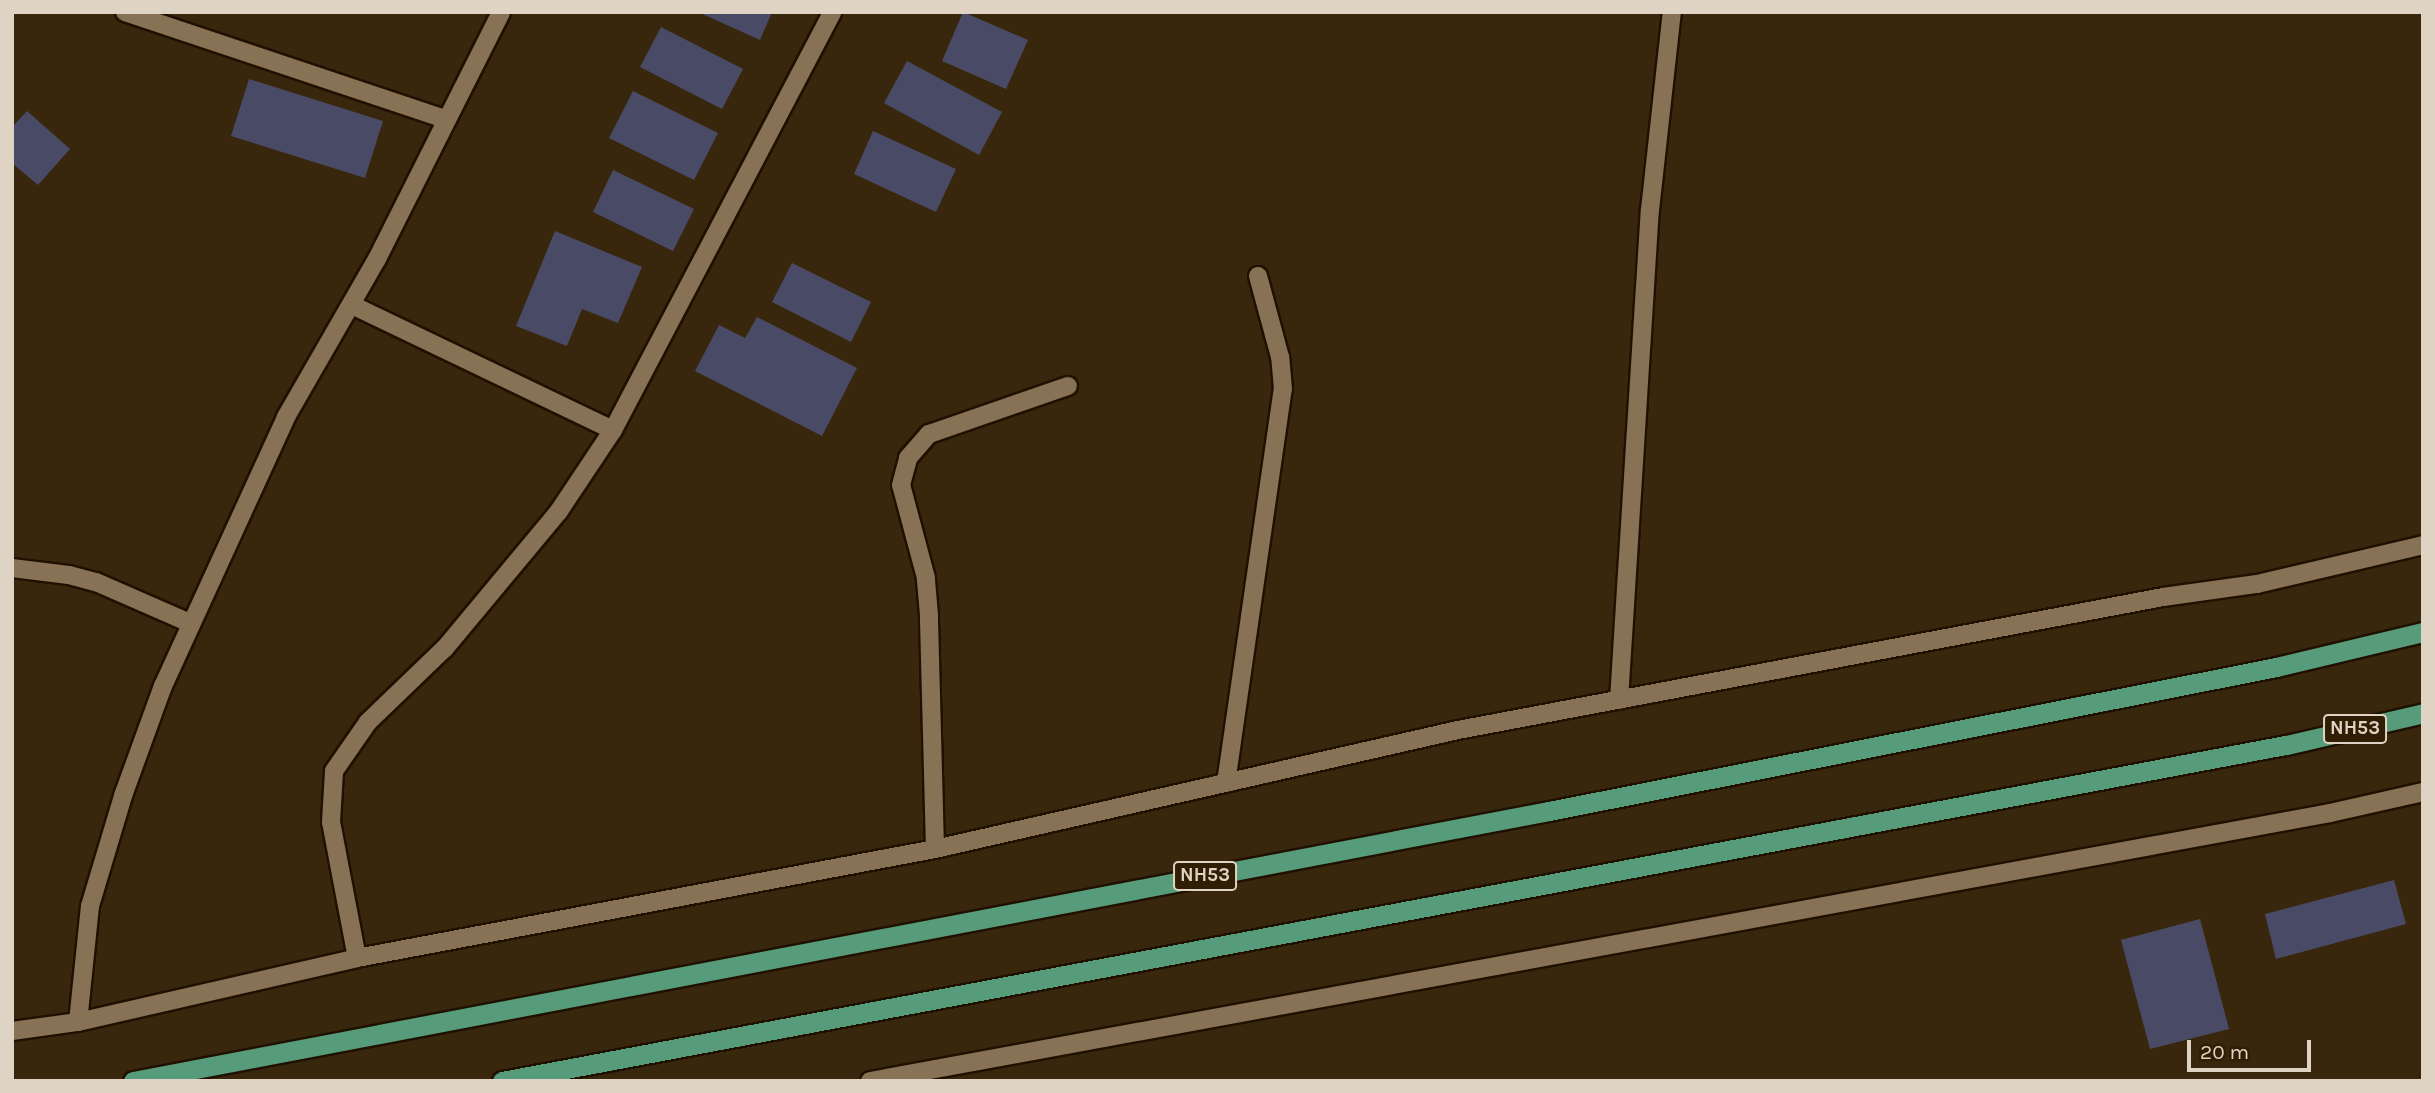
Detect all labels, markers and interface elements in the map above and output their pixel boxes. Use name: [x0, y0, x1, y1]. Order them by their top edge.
road number: NH53: [2322, 714, 2388, 744]
road number: NH53: [1172, 860, 1238, 891]
scale bar: [2190, 1026, 2314, 1070]
text: 20 m: [2200, 1040, 2249, 1064]

